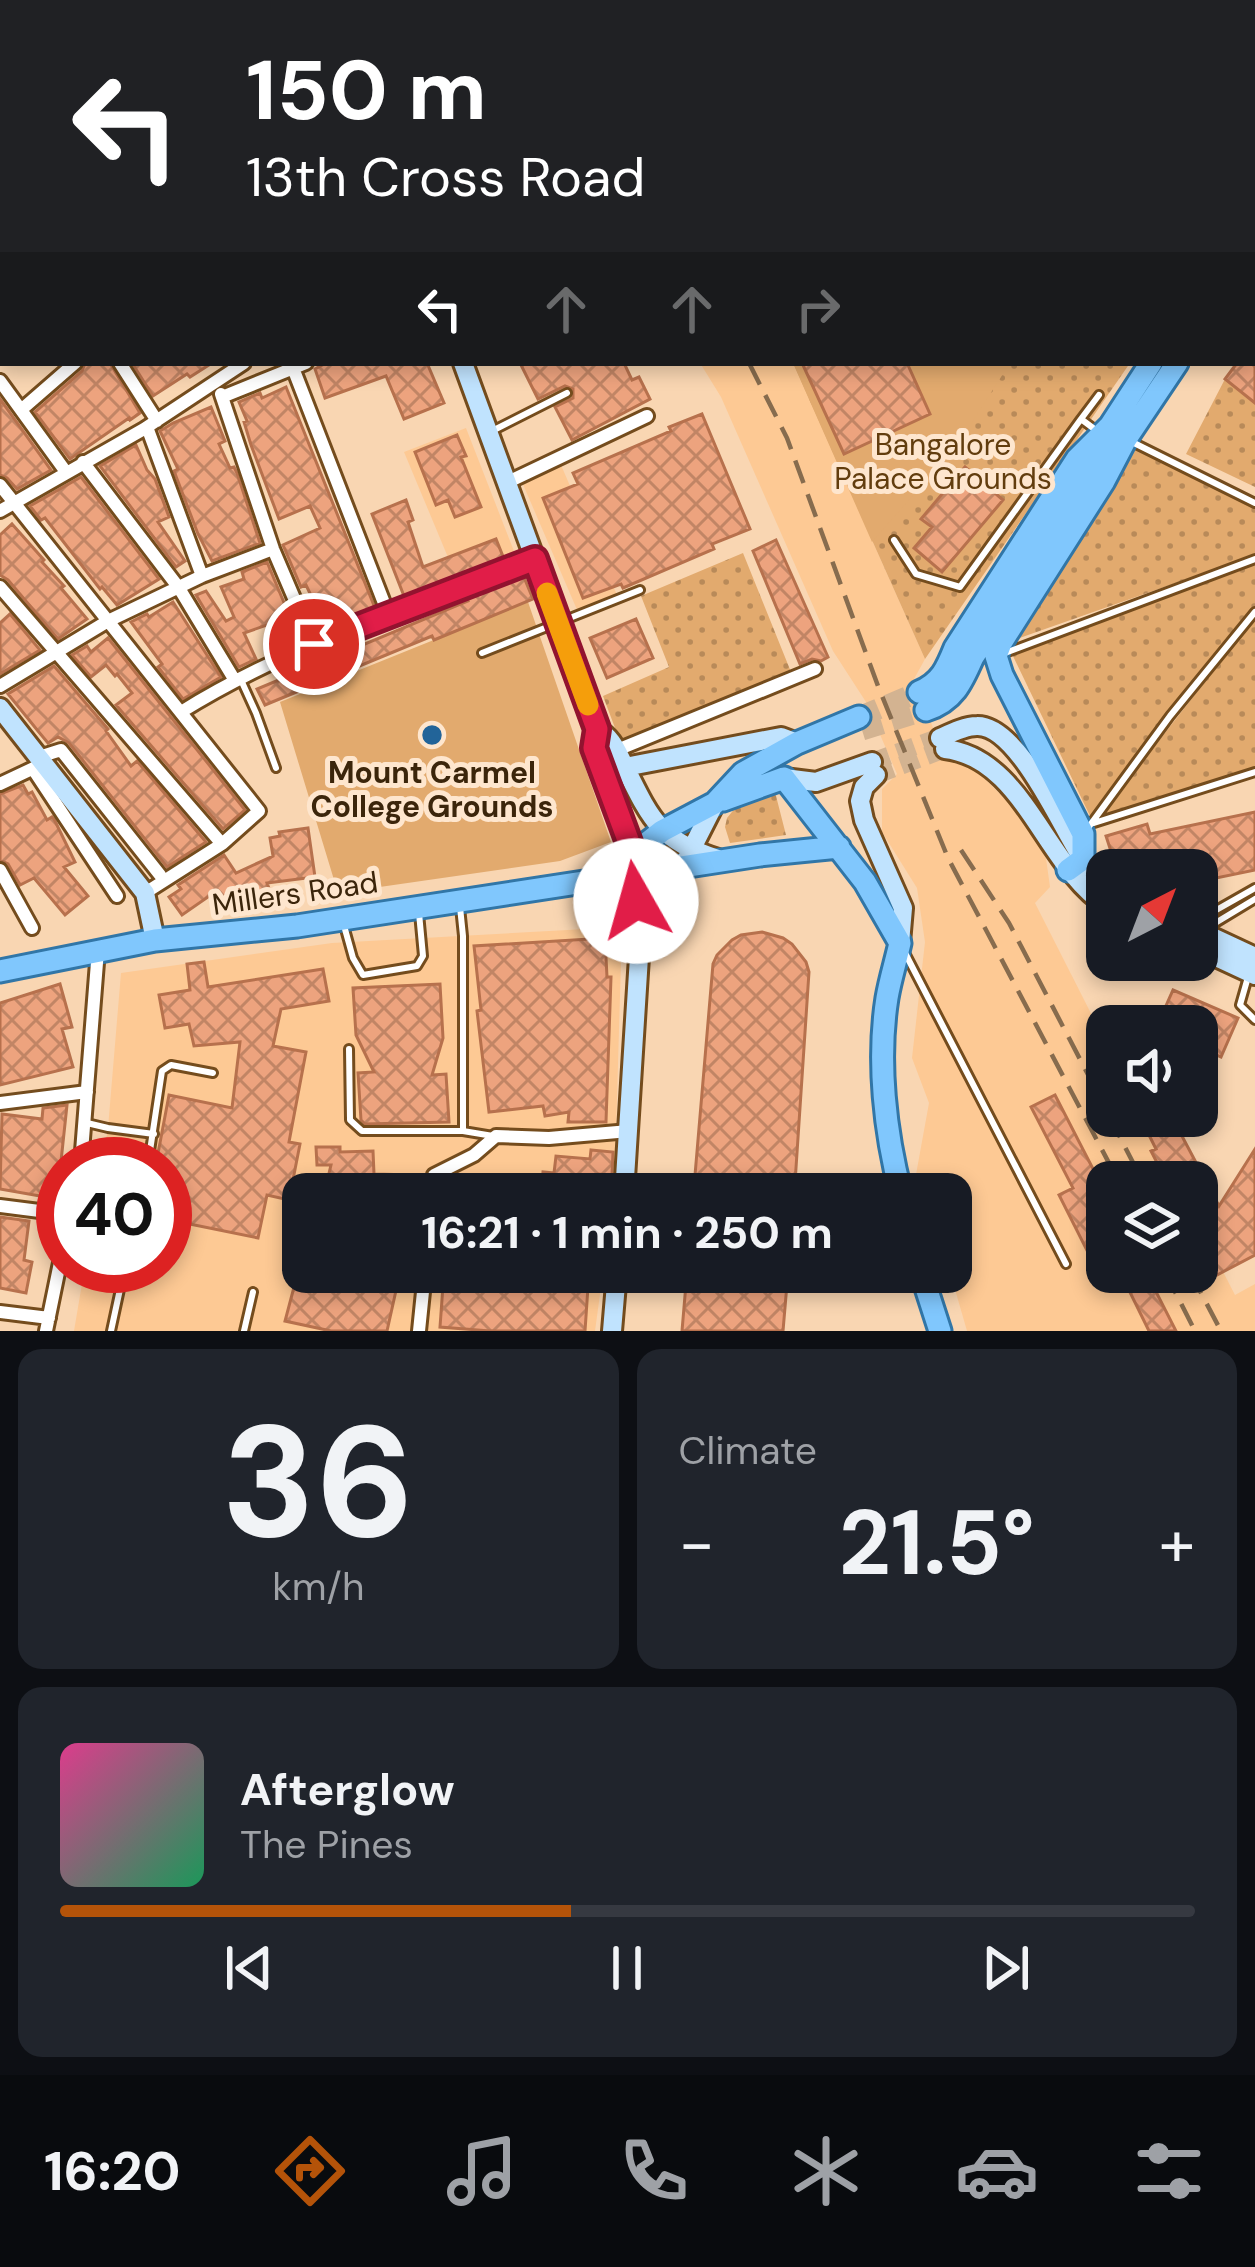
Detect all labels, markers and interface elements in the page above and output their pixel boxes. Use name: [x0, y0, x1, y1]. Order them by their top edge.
text: 150 m: [246, 36, 487, 145]
icon: left: [48, 48, 204, 204]
text: 13th Cross Road: [246, 142, 645, 213]
icon: left: [407, 276, 473, 342]
icon: ahead: [533, 276, 599, 342]
icon: ahead: [659, 276, 725, 342]
icon: right: [785, 276, 851, 342]
park label: Bangalore Palace Grounds: [834, 425, 1052, 498]
pin: [263, 593, 365, 695]
icon: arrive: [281, 611, 347, 677]
marker: Mount Carmel College Grounds: [419, 722, 445, 748]
place label: Mount Carmel College Grounds: [311, 753, 553, 826]
position arrow: [573, 838, 699, 964]
north arrow: [1086, 849, 1218, 981]
map controls: [1086, 849, 1218, 1293]
street label: Millers Road: [210, 862, 380, 924]
button: sound: [1086, 1005, 1218, 1137]
speed limit sign: 40: [36, 1137, 192, 1293]
button: layers: [1086, 1161, 1218, 1293]
text: 16:21 · 1 min · 250 m: [421, 1203, 833, 1262]
text: 36: [222, 1381, 415, 1584]
text: Climate: [679, 1425, 817, 1476]
text: 21.5°: [839, 1485, 1035, 1602]
text: −: [679, 1501, 715, 1586]
text: +: [1159, 1501, 1195, 1586]
text: km/h: [272, 1561, 364, 1612]
text: Afterglow: [240, 1760, 455, 1819]
text: The Pines: [240, 1819, 413, 1870]
icon: previous: [216, 1935, 282, 2001]
icon: pause: [594, 1935, 660, 2001]
icon: next: [973, 1935, 1039, 2001]
icon: directions: [268, 2129, 352, 2213]
icon: music: [440, 2129, 524, 2213]
icon: phone: [612, 2129, 696, 2213]
icon: climate: [784, 2129, 868, 2213]
icon: car: [955, 2129, 1039, 2213]
icon: filters: [1127, 2129, 1211, 2213]
text: 16:20: [44, 2136, 180, 2207]

